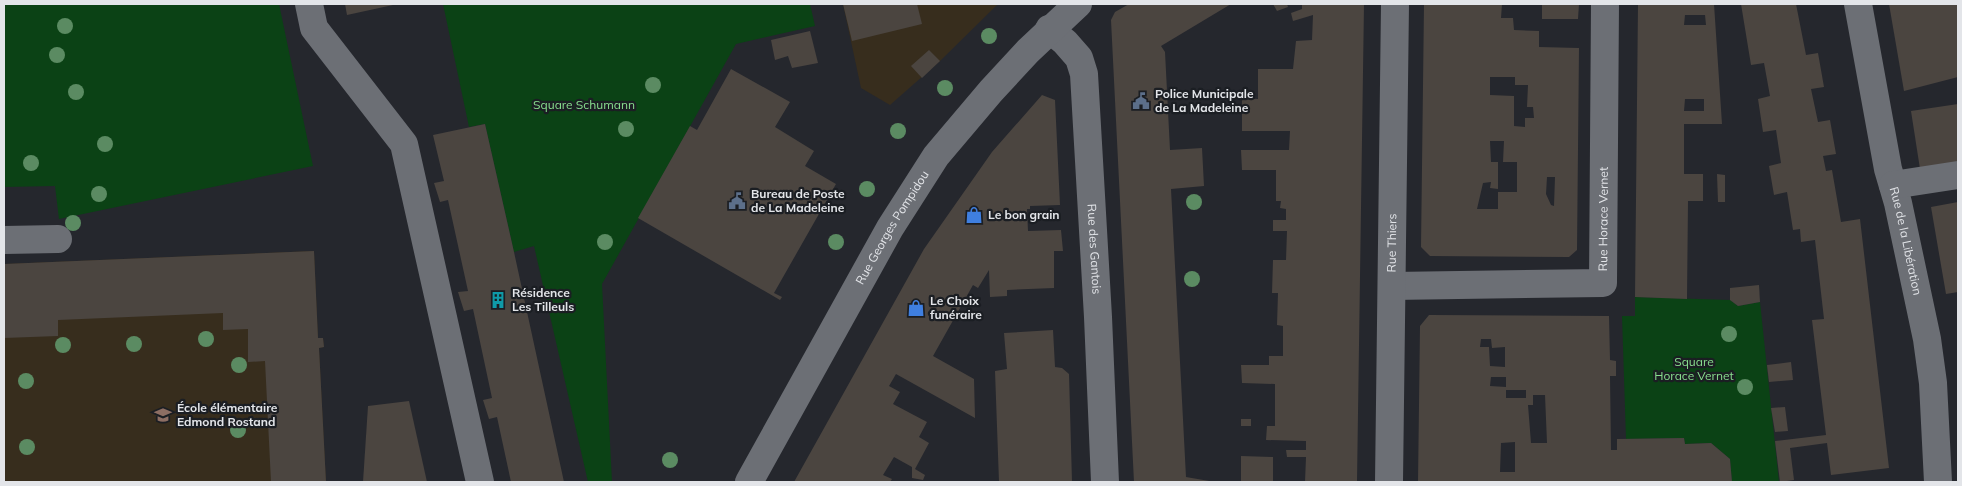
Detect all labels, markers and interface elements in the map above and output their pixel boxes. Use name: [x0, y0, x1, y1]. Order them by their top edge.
place label: Police Municipale de La Madeleine: [1155, 86, 1254, 115]
public building icon: Police Municipale de La Madeleine: [1131, 91, 1151, 111]
park label: Square Schumann: [533, 97, 635, 112]
street label: Rue Horace Vernet: [1595, 167, 1611, 271]
street label: Rue Georges Pompidou: [852, 168, 932, 287]
street label: Rue de la Libération: [1887, 185, 1925, 297]
place label: Bureau de Poste de La Madeleine: [751, 186, 845, 215]
public building icon: Bureau de Poste de La Madeleine: [727, 191, 747, 211]
street label: Rue des Gantois: [1084, 203, 1105, 295]
shop icon: Le bon grain: [964, 205, 984, 225]
place label: Le bon grain: [988, 207, 1060, 222]
street label: Rue Thiers: [1384, 213, 1399, 273]
place label: Résidence Les Tilleuls: [512, 285, 574, 314]
building icon: Résidence Les Tilleuls: [488, 290, 508, 310]
place label: Le Choix funéraire: [930, 293, 982, 322]
shop icon: Le Choix funéraire: [906, 298, 926, 318]
park label: Square Horace Vernet: [1654, 354, 1734, 383]
place label: École élémentaire Edmond Rostand: [177, 400, 278, 429]
school or university icon: École élémentaire Edmond Rostand: [153, 405, 173, 425]

